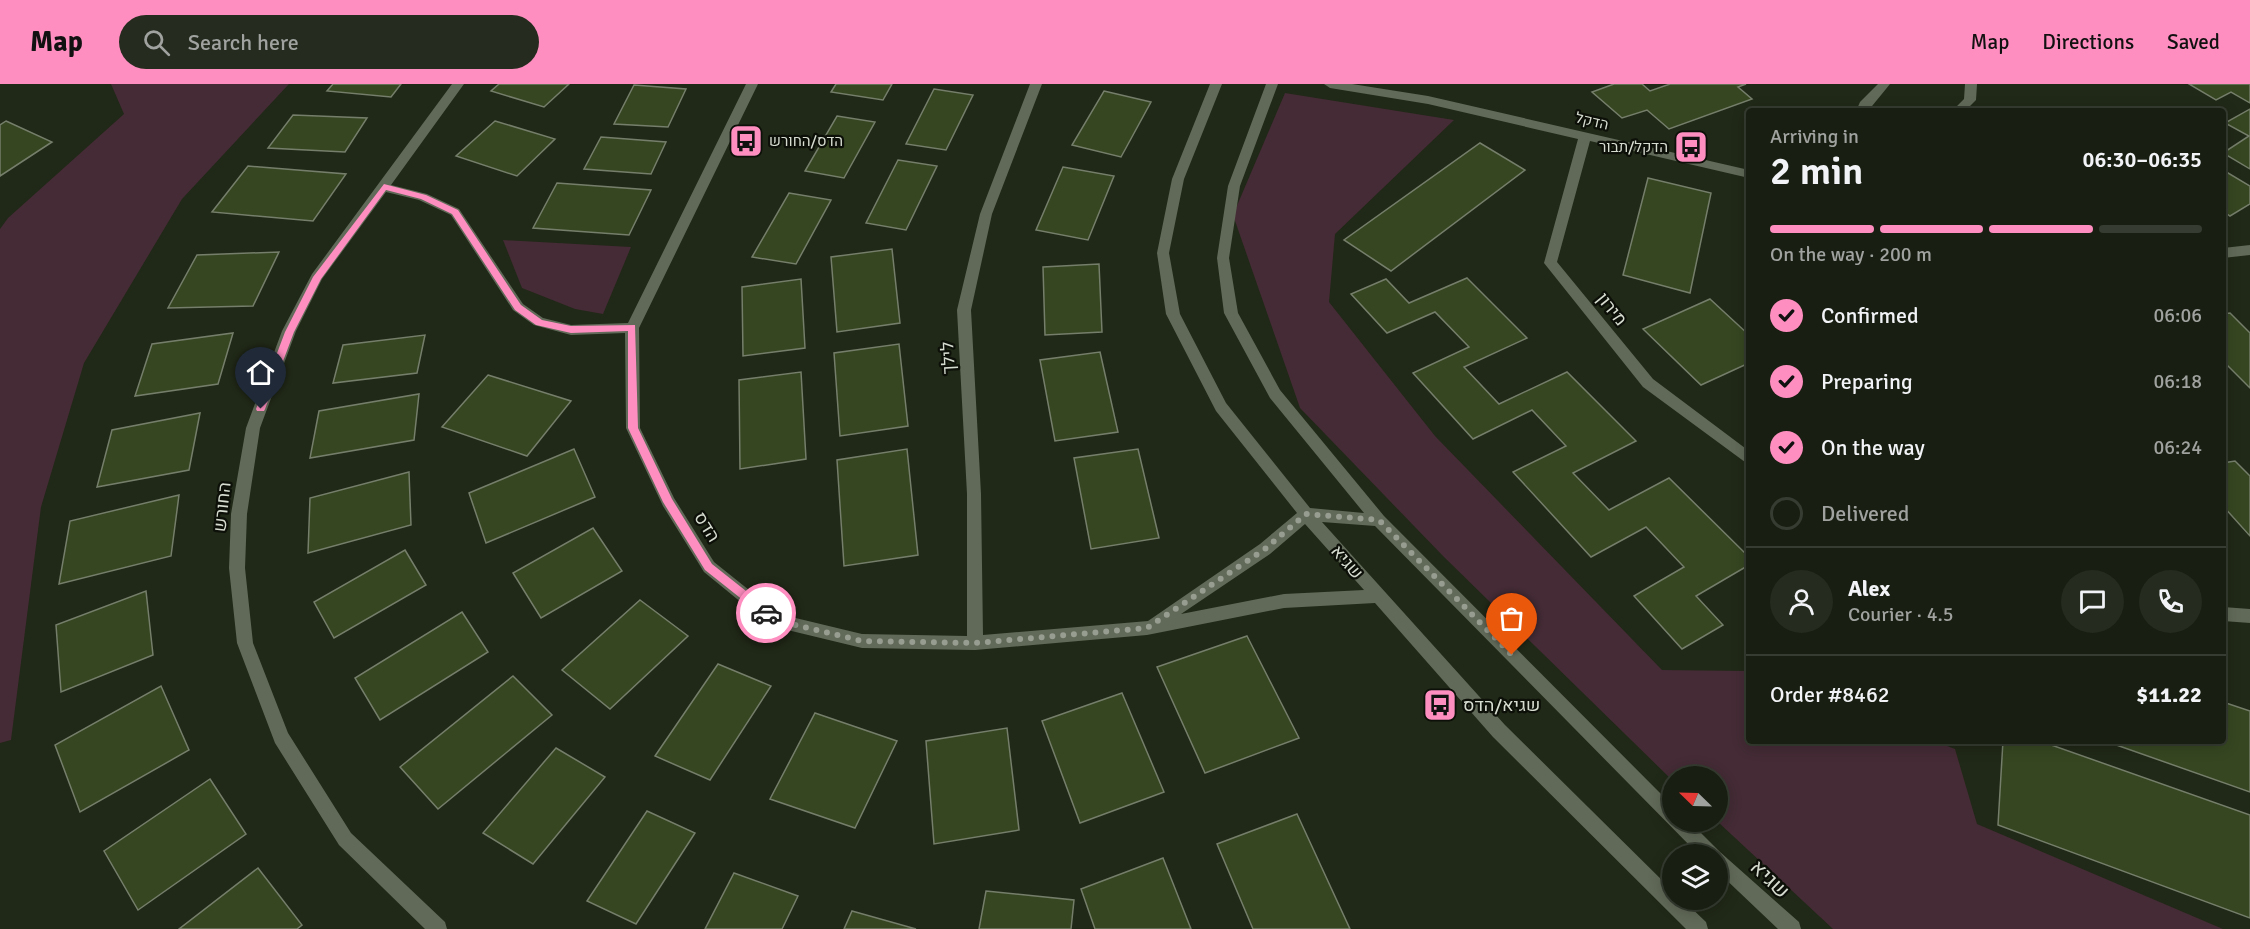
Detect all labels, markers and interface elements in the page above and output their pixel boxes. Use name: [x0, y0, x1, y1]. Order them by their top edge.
search box: [119, 15, 539, 69]
text: Map: [30, 25, 83, 59]
icon: search: [140, 26, 173, 59]
text: Search here: [188, 29, 299, 56]
text: Map: [1971, 29, 2009, 55]
text: Directions: [2042, 29, 2134, 55]
text: Saved: [2167, 29, 2220, 55]
street label: הדקל: [1574, 108, 1610, 134]
bus stop icon: הדס/החורש: [728, 123, 764, 159]
text: Arriving in: [1770, 124, 1859, 149]
bus stop icon: הדקל/תבור: [1673, 129, 1709, 165]
place label: הדס/החורש: [769, 132, 843, 150]
place label: הדקל/תבור: [1599, 138, 1668, 156]
text: 06:30–06:35: [2083, 146, 2202, 173]
text: 2 min: [1770, 147, 1863, 195]
text: On the way · 200 m: [1770, 242, 1932, 267]
street label: מירון: [1592, 288, 1632, 330]
icon: check: [1770, 299, 1803, 332]
text: Confirmed: [1821, 302, 1919, 329]
text: 06:06: [2153, 303, 2202, 328]
street label: לילך: [936, 341, 960, 375]
pin: [235, 347, 286, 409]
icon: home: [244, 356, 277, 389]
icon: check: [1770, 365, 1803, 398]
text: Preparing: [1821, 368, 1913, 395]
text: 06:18: [2153, 369, 2202, 394]
icon: check: [1770, 431, 1803, 464]
text: On the way: [1821, 434, 1925, 461]
text: 06:24: [2153, 435, 2202, 460]
street label: החורש: [208, 481, 236, 533]
text: Delivered: [1821, 500, 1909, 527]
street label: הדס: [689, 508, 725, 546]
street label: שגיא: [1326, 540, 1368, 584]
button: person: [1770, 570, 1833, 633]
button: chat: [2061, 570, 2124, 633]
button: phone: [2139, 570, 2202, 633]
text: Alex: [1848, 575, 1890, 602]
courier: [736, 583, 796, 643]
pin: [1486, 593, 1537, 655]
icon: car: [750, 597, 783, 630]
icon: bag: [1495, 602, 1528, 635]
text: Courier · 4.5: [1848, 602, 1954, 627]
text: Order #8462: [1770, 681, 1890, 708]
text: $11.22: [2136, 681, 2202, 708]
bus stop icon: שגיא/הדס: [1422, 687, 1458, 723]
place label: שגיא/הדס: [1463, 694, 1540, 716]
north arrow: [1662, 766, 1728, 832]
map controls: [1662, 766, 1728, 910]
button: layers: [1662, 844, 1728, 910]
street label: שגיא: [1745, 854, 1795, 904]

